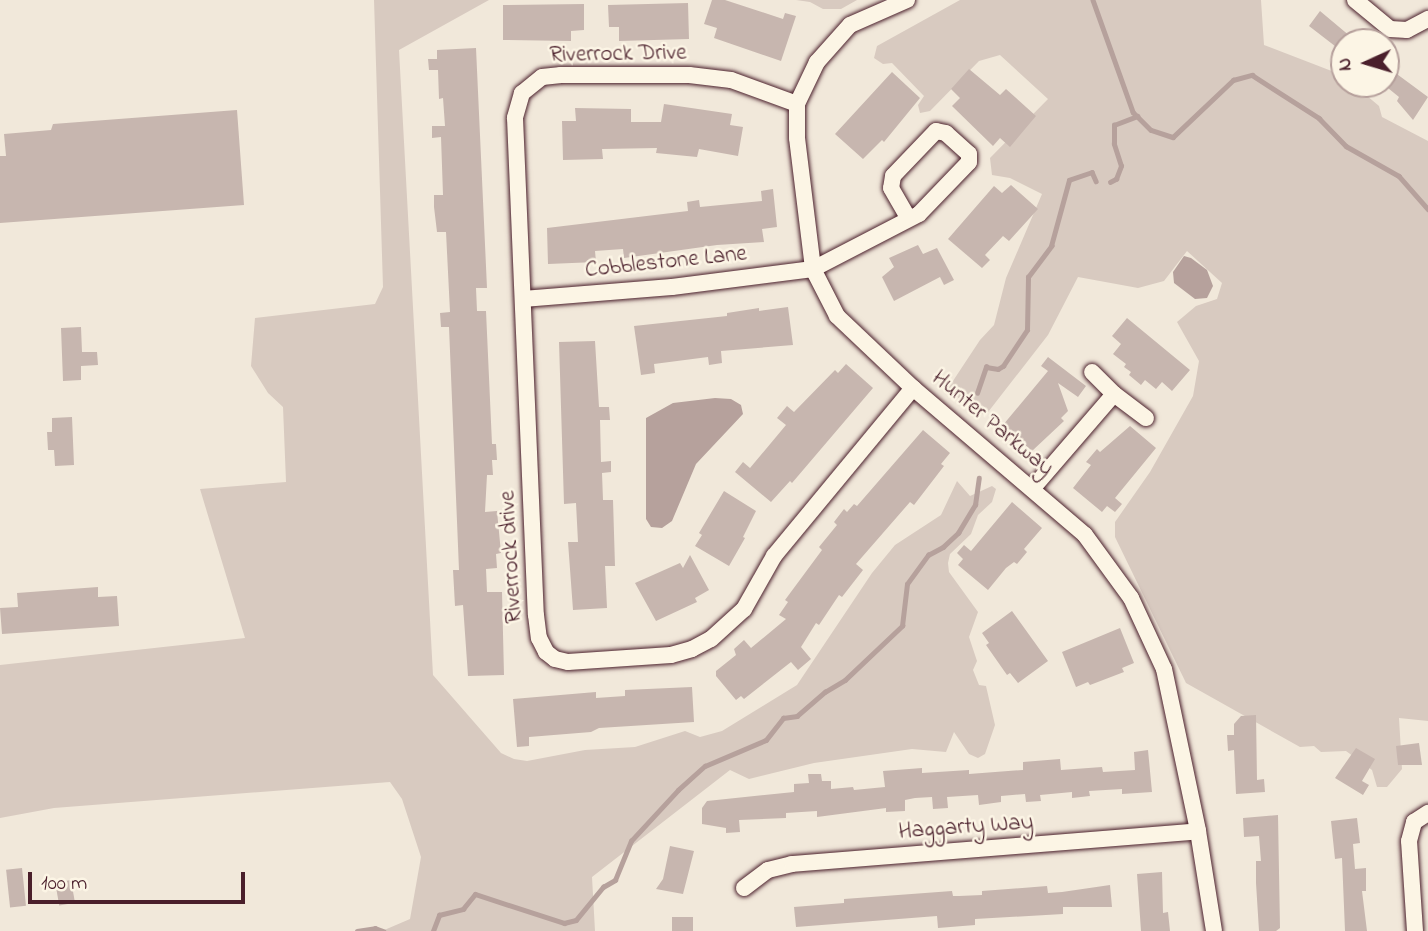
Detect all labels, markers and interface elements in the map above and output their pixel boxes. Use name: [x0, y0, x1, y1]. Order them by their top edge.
north arrow: [1330, 28, 1400, 98]
street label: Riverrock Drive: [549, 40, 687, 70]
text: N: [1332, 57, 1359, 72]
street label: Cobblestone Lane: [584, 241, 748, 285]
street label: Hunter Parkway: [925, 365, 1059, 483]
street label: Riverrock drive: [495, 490, 529, 624]
street label: Haggarty Way: [898, 810, 1034, 846]
scale bar: [32, 858, 248, 902]
text: 100 m: [41, 869, 87, 899]

